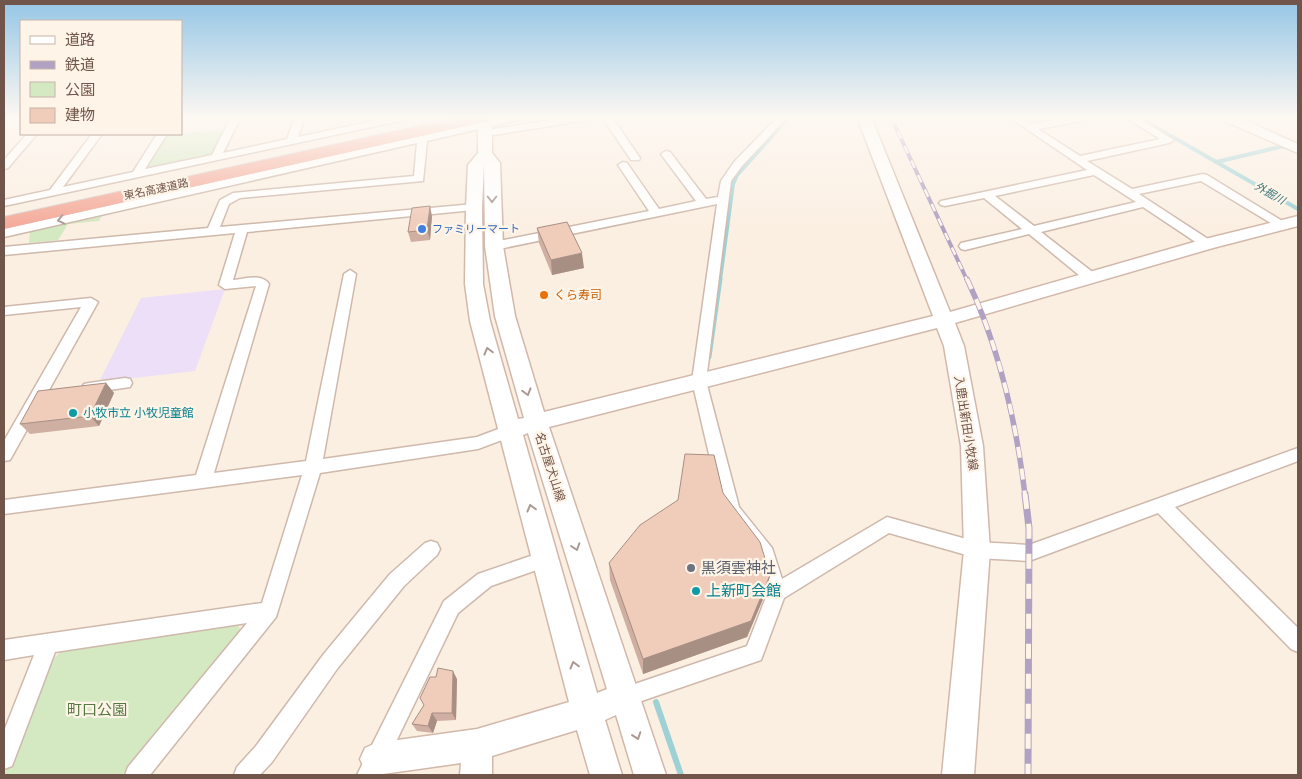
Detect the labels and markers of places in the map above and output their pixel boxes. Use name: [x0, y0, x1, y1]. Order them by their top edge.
place label: ファミリーマート: [432, 221, 520, 237]
marker: ファミリーマート: [416, 223, 428, 235]
place label: くら寿司: [554, 285, 602, 304]
marker: くら寿司: [538, 289, 550, 301]
place label: 小牧市立 小牧児童館: [83, 403, 194, 422]
marker: 小牧市立 小牧児童館: [67, 407, 79, 419]
place label: 黒須雲神社: [701, 556, 776, 579]
marker: 黒須雲神社: [685, 562, 697, 574]
place label: 上新町会館: [706, 579, 781, 602]
marker: 上新町会館: [690, 585, 702, 597]

